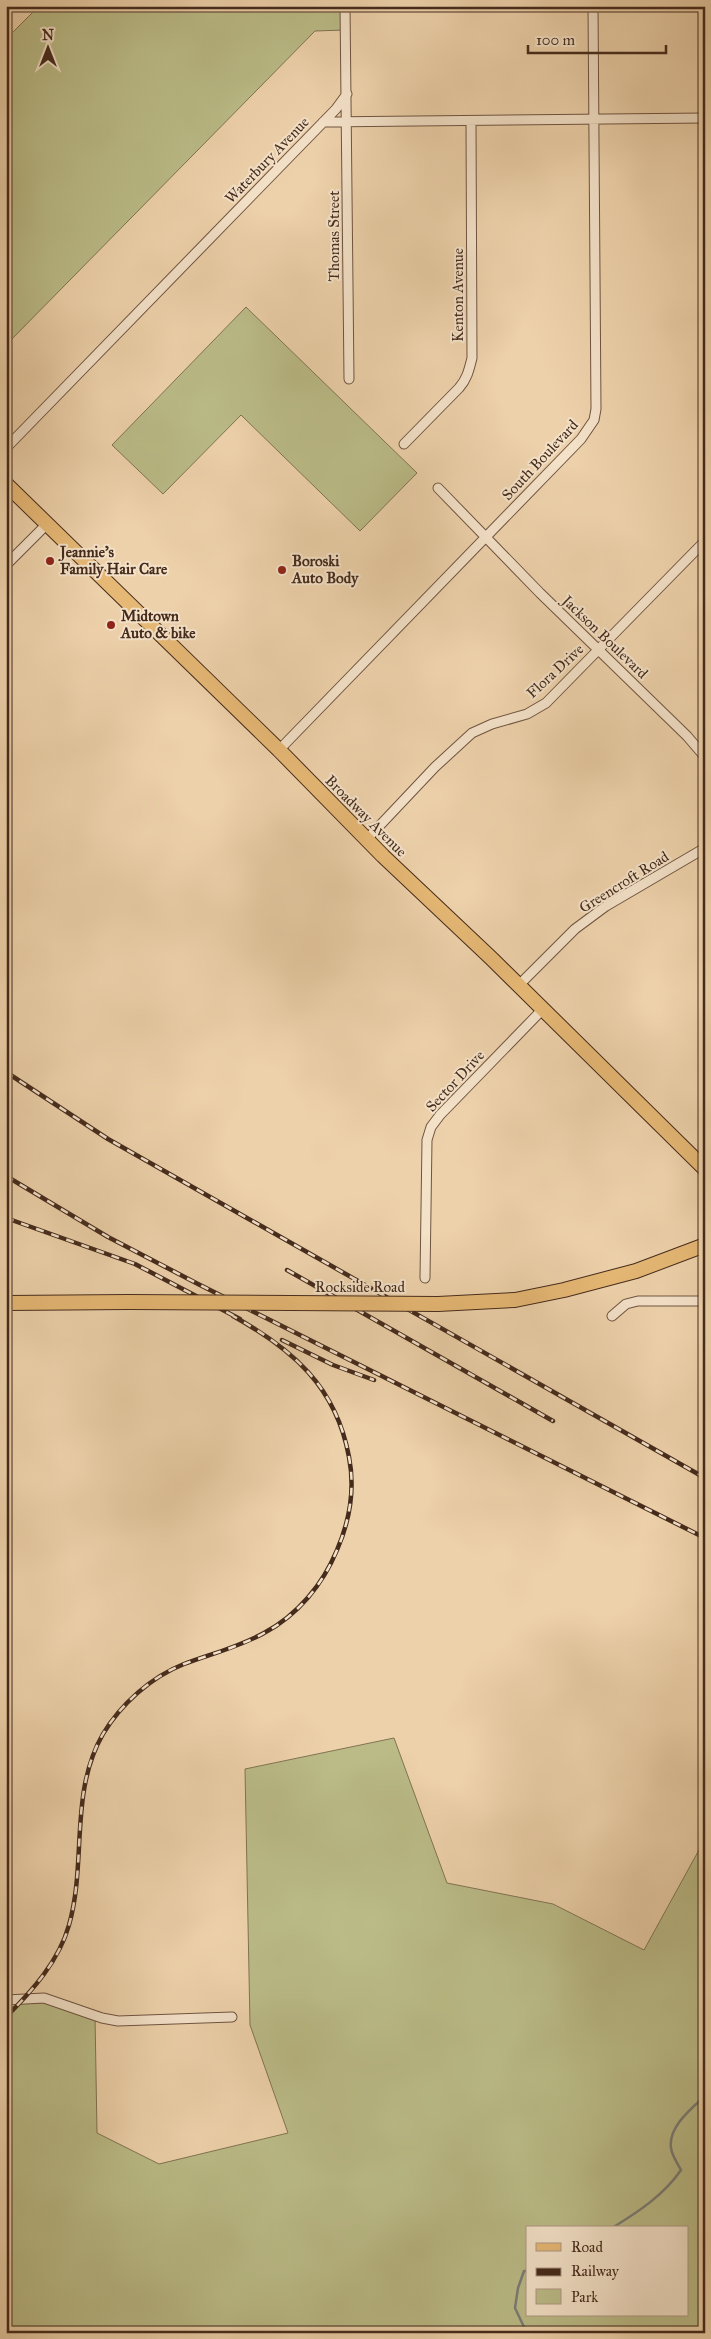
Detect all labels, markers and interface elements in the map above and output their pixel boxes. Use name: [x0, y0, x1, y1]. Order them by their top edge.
north arrow: [22, 22, 72, 72]
scale bar: [528, 22, 666, 54]
text: N: [42, 27, 54, 44]
text: 100 m: [536, 31, 576, 49]
street label: Waterbury Avenue: [221, 113, 313, 207]
street label: Thomas Street: [325, 190, 343, 282]
street label: Kenton Avenue: [449, 248, 467, 342]
street label: South Boulevard: [498, 416, 582, 504]
place label: Jeannie's Family Hair Care: [58, 543, 168, 579]
place label: Boroski Auto Body: [291, 552, 359, 588]
marker: Jeannie's Family Hair Care: [44, 555, 56, 567]
marker: Boroski Auto Body: [276, 564, 288, 576]
street label: Jackson Boulevard: [556, 590, 652, 683]
place label: Midtown Auto & bike: [120, 607, 196, 642]
marker: Midtown Auto & bike: [105, 619, 117, 631]
street label: Flora Drive: [523, 640, 587, 702]
street label: Broadway Avenue: [321, 771, 411, 861]
street label: Greencroft Road: [576, 847, 672, 917]
street label: Sector Drive: [422, 1046, 488, 1116]
street label: Rockside Road: [315, 1278, 405, 1296]
legend: [526, 2226, 688, 2316]
text: Road: [571, 2238, 603, 2256]
text: Railway: [571, 2262, 620, 2280]
text: Park: [571, 2288, 598, 2306]

